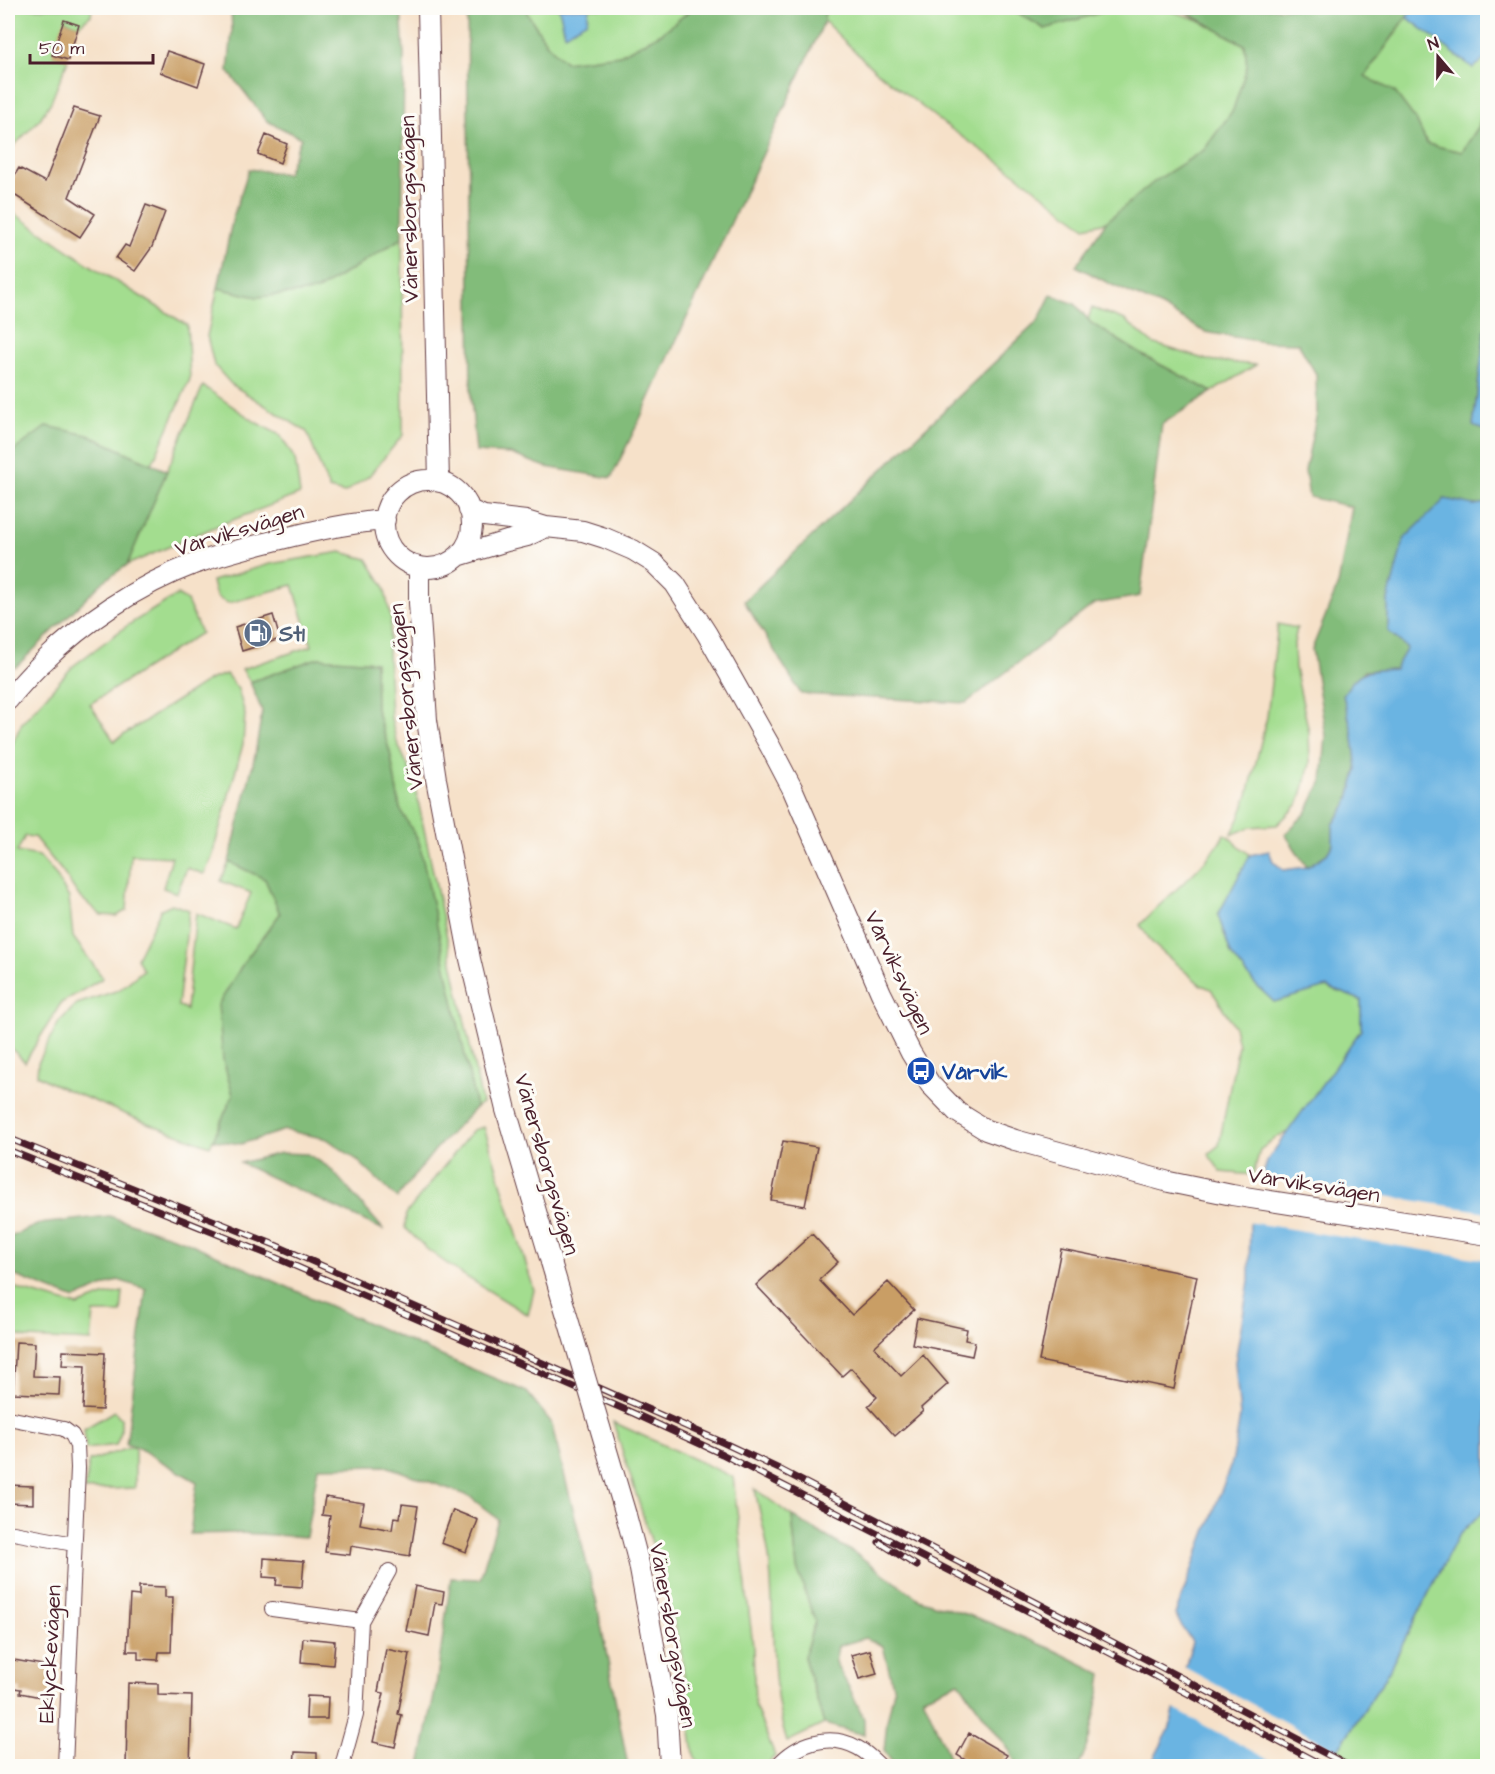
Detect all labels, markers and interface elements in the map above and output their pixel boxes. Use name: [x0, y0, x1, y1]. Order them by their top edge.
scale bar: [30, 27, 153, 65]
north arrow: [1408, 27, 1468, 87]
text: N: [1425, 32, 1442, 56]
text: 50 m: [39, 36, 84, 61]
street label: Vänersborgsvägen: [392, 115, 428, 303]
street label: Vårviksvägen: [171, 496, 308, 566]
street label: Vänersborgsvägen: [381, 602, 433, 792]
fuel station icon: St1: [242, 617, 274, 649]
place label: St1: [278, 619, 305, 650]
street label: Vårviksvägen: [856, 906, 941, 1040]
bus stop icon: Vårvik: [905, 1055, 937, 1087]
place label: Vårvik: [941, 1057, 1008, 1088]
street label: Vänersborgsvägen: [505, 1070, 587, 1259]
street label: Vårviksvägen: [1245, 1160, 1382, 1212]
street label: Vänersborgsvägen: [640, 1540, 704, 1730]
street label: Eklyckevägen: [31, 1584, 71, 1724]

